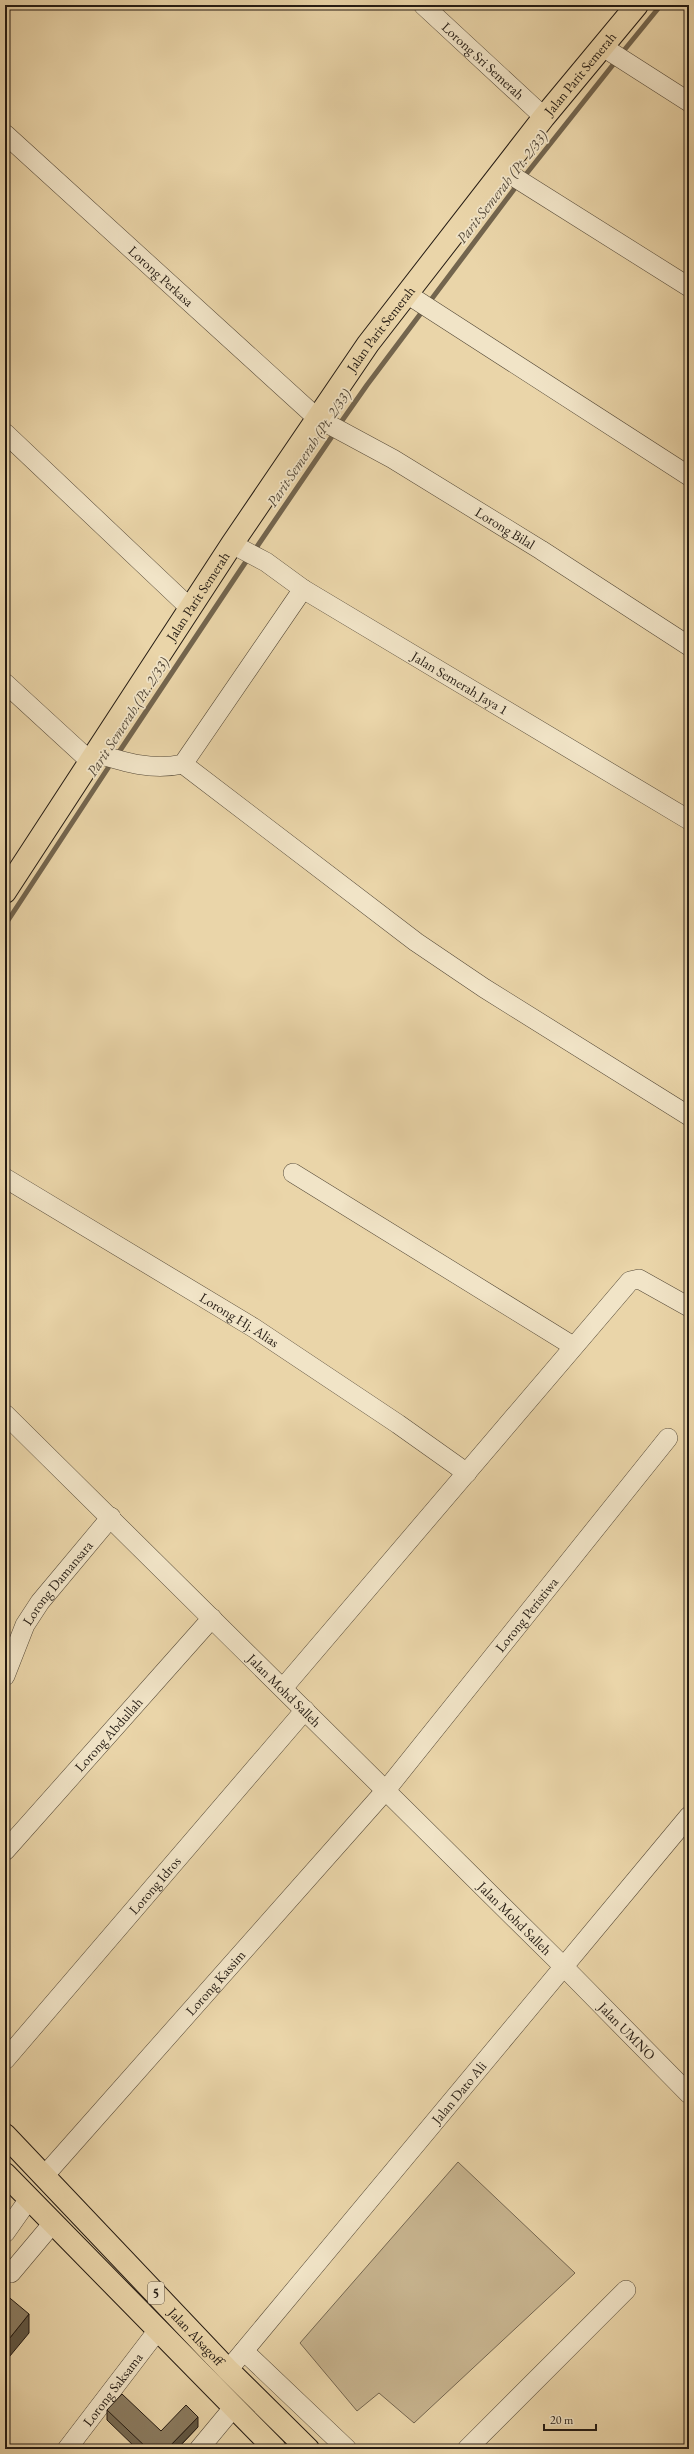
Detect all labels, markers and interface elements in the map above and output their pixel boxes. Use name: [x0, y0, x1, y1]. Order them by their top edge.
street label: Lorong Sri Semerah: [438, 18, 528, 103]
street label: Jalan Parit Semerah: [539, 28, 620, 120]
water label: Parit Semerah (Pt. 2/33): [452, 126, 552, 247]
street label: Lorong Perkasa: [124, 242, 198, 311]
street label: Jalan Parit Semerah: [342, 282, 419, 376]
water label: Parit Semerah (Pt. 2/33): [262, 385, 355, 510]
street label: Lorong Bilal: [472, 503, 539, 554]
street label: Jalan Parit Semerah: [162, 548, 234, 645]
street label: Jalan Semerah Jaya 1: [407, 646, 511, 719]
water label: Parit Semerah (Pt. 2/33): [82, 653, 173, 780]
street label: Lorong Hj. Alias: [196, 1288, 283, 1352]
street label: Lorong Damansara: [18, 1536, 97, 1629]
street label: Lorong Peristiwa: [491, 1573, 562, 1656]
street label: Jalan Mohd Salleh: [243, 1649, 325, 1731]
street label: Lorong Abdullah: [71, 1693, 147, 1776]
street label: Lorong Idros: [125, 1852, 185, 1918]
street label: Jalan Mohd Salleh: [473, 1877, 556, 1959]
street label: Lorong Kassim: [182, 1946, 249, 2019]
street label: Jalan UMNO: [594, 1997, 660, 2064]
street label: Jalan Dato Ali: [427, 2057, 491, 2128]
road number: 5: [148, 2282, 164, 2304]
street label: Jalan Alsagoff: [164, 2303, 230, 2371]
street label: Lorong Saksama: [79, 2349, 147, 2430]
scale bar: [544, 2406, 596, 2432]
text: 20 m: [550, 2412, 574, 2428]

